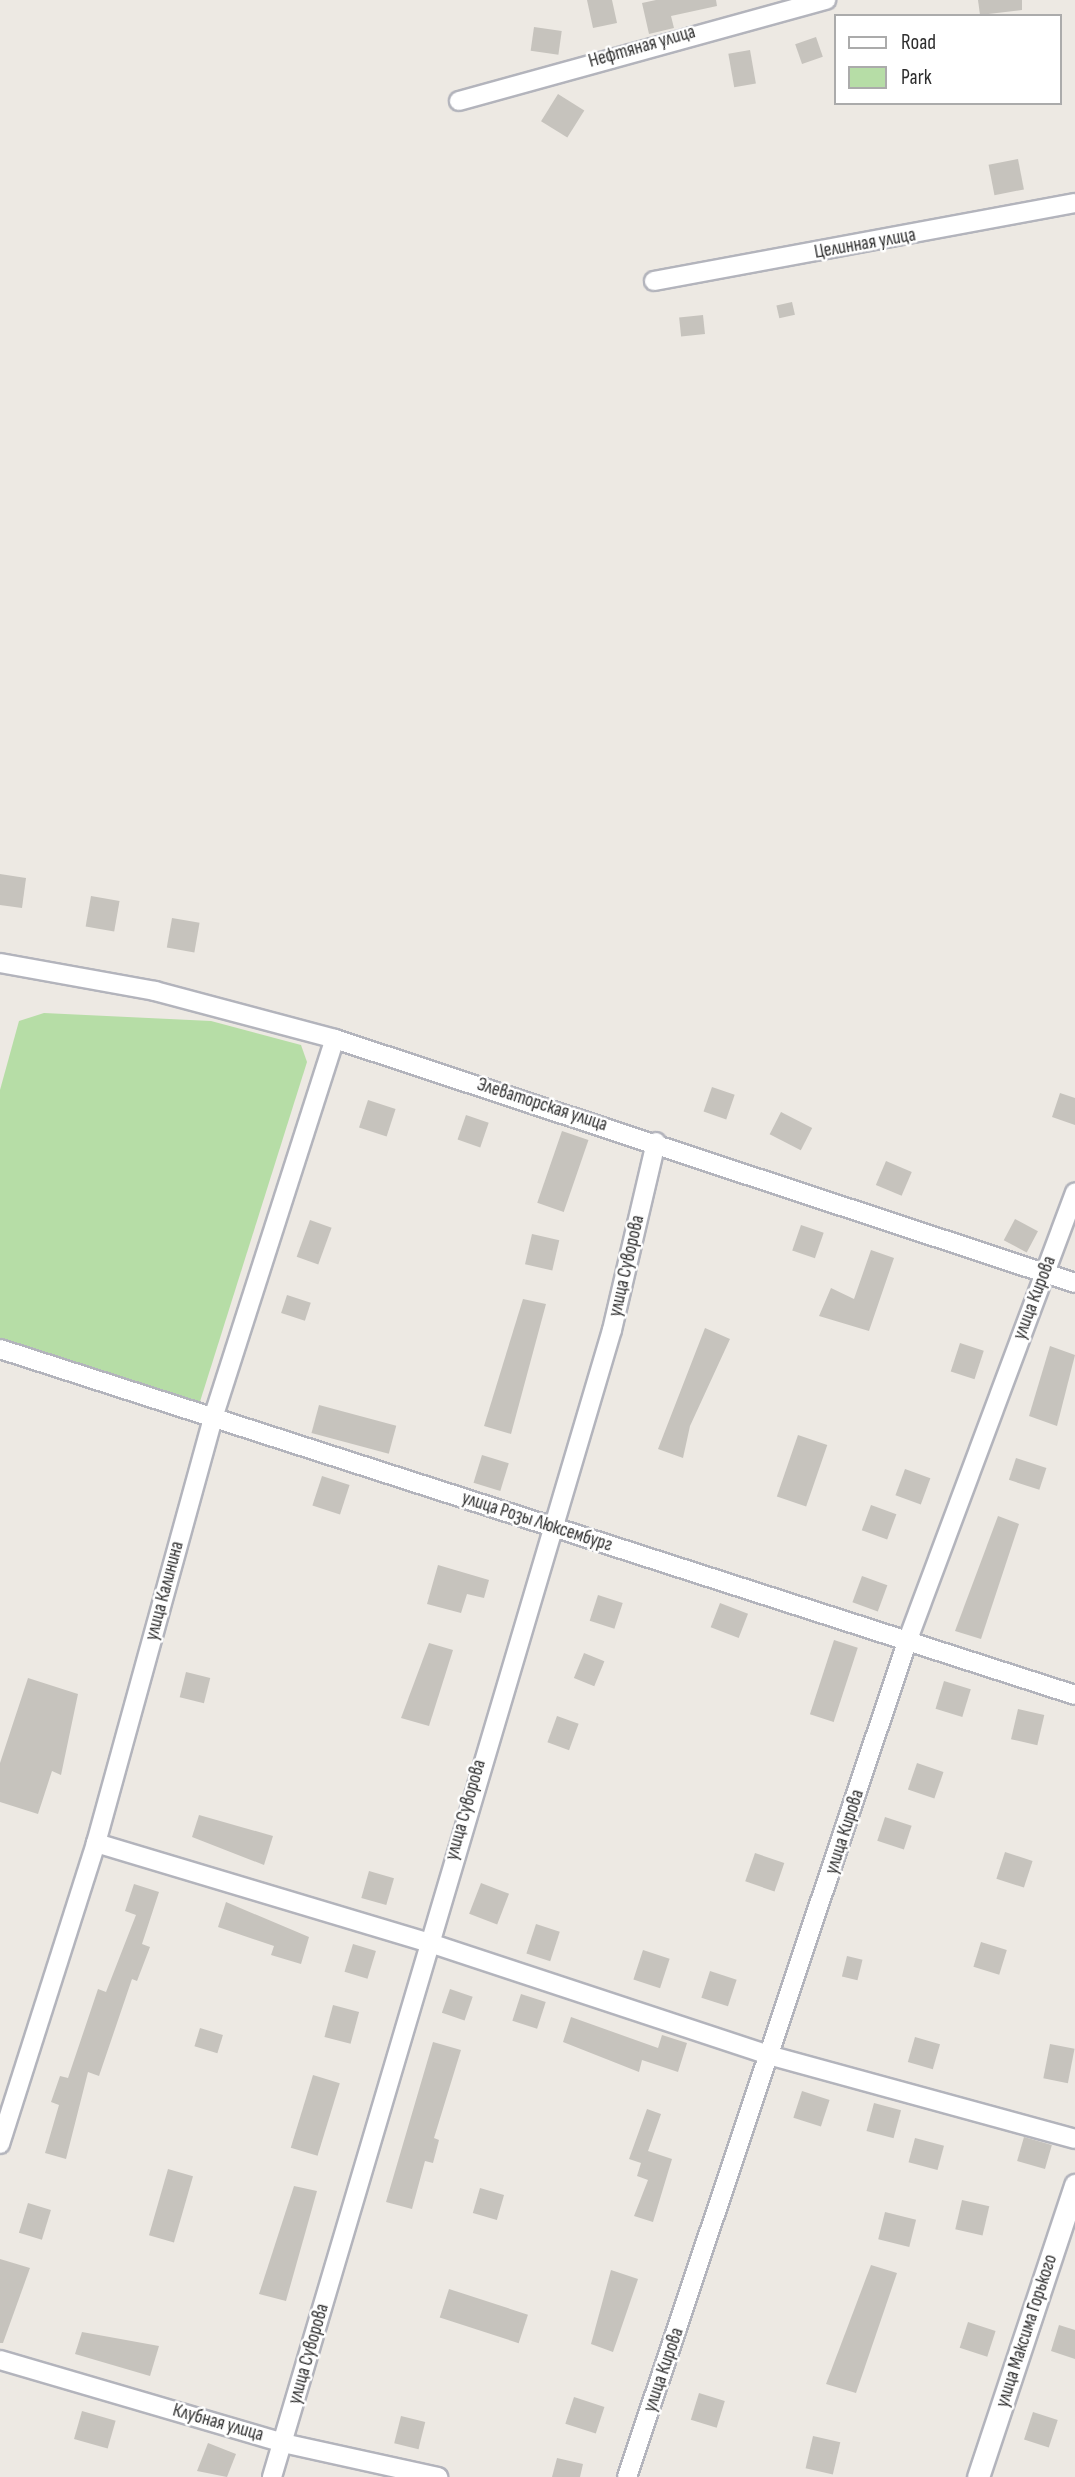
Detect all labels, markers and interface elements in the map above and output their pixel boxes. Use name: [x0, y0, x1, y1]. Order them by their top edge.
legend: [834, 14, 1061, 105]
street label: Нефтяная улица: [586, 21, 698, 73]
text: Road: [901, 30, 936, 55]
text: Park: [901, 65, 932, 90]
street label: Целинная улица: [813, 224, 917, 264]
street label: Элеваторская улица: [474, 1073, 610, 1137]
street label: улица Суворова: [604, 1213, 650, 1319]
street label: улица Кирова: [1009, 1253, 1061, 1343]
street label: улица Розы Люксембург: [459, 1487, 615, 1557]
street label: улица Калинина: [141, 1539, 189, 1643]
street label: улица Суворова: [441, 1757, 491, 1863]
street label: улица Кирова: [821, 1787, 869, 1877]
street label: улица Максима Горького: [992, 2252, 1062, 2410]
street label: улица Суворова: [284, 2301, 334, 2407]
street label: улица Кирова: [639, 2325, 689, 2415]
street label: Клубная улица: [170, 2399, 266, 2447]

